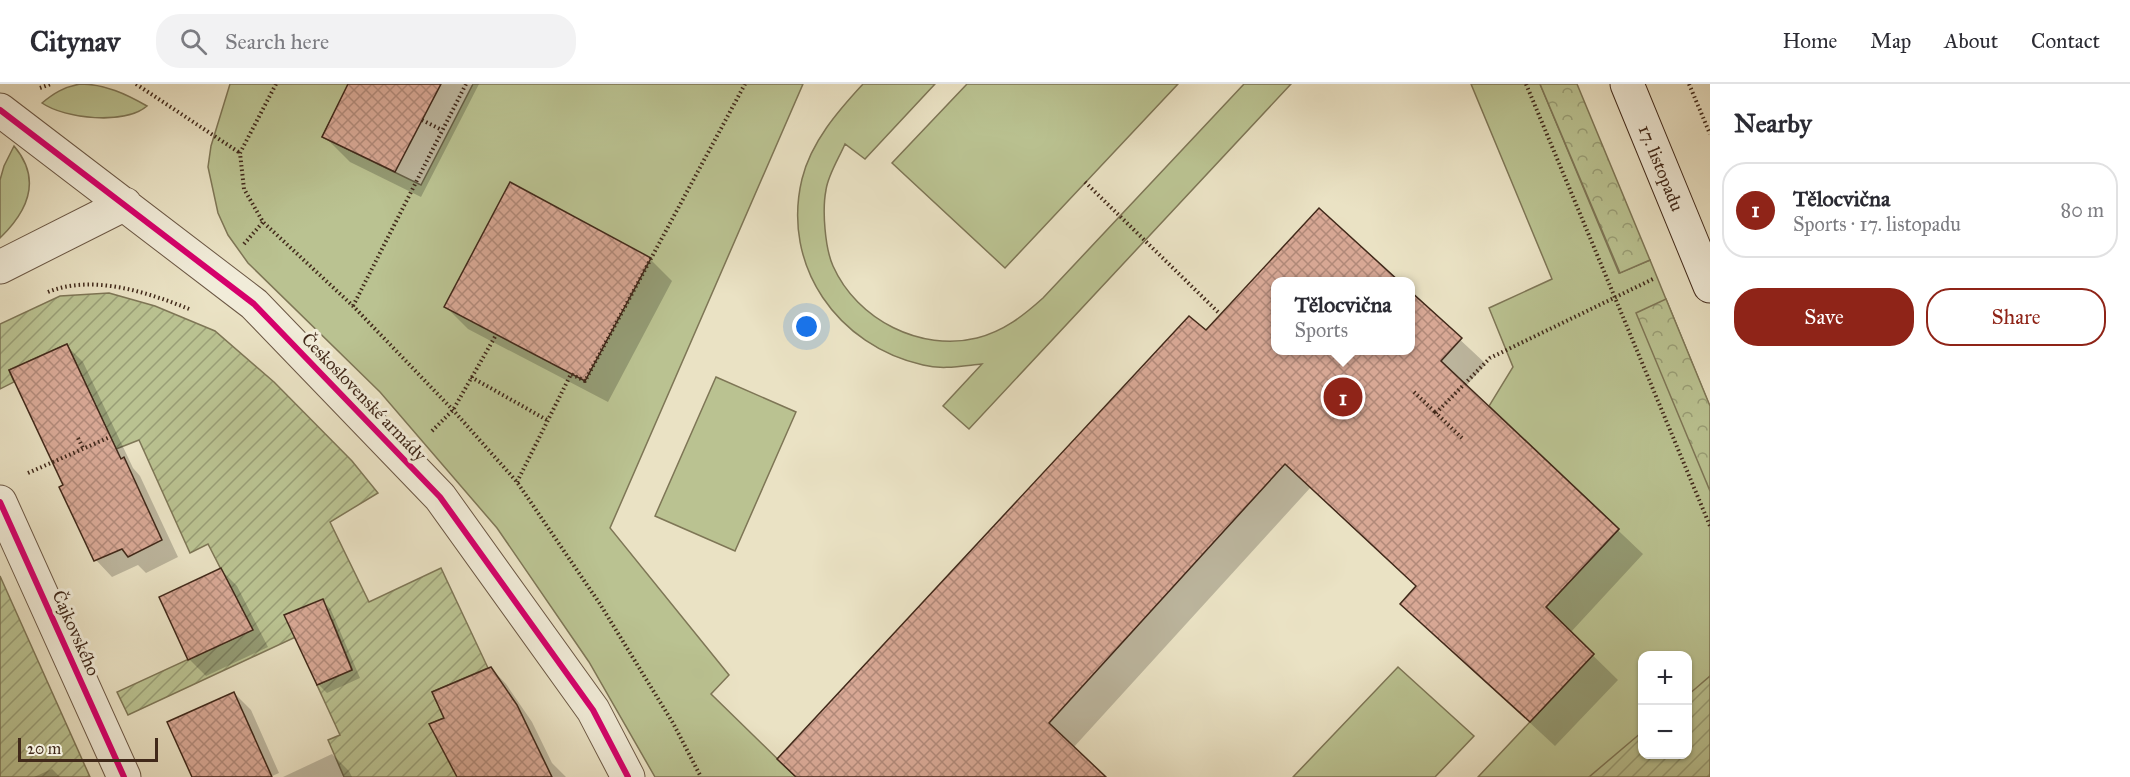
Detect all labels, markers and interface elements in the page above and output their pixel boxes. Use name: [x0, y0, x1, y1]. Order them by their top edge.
search box: [156, 14, 576, 68]
text: Citynav: [30, 24, 120, 59]
icon: search: [177, 25, 210, 58]
text: Search here: [225, 28, 329, 55]
text: Home: [1782, 28, 1837, 54]
text: Map: [1870, 28, 1911, 54]
text: About: [1944, 28, 1998, 54]
text: Contact: [2031, 28, 2100, 54]
text: Nearby: [1734, 107, 1812, 139]
street label: 17. listopadu: [1634, 122, 1688, 215]
text: Tělocvična: [1793, 185, 1890, 212]
text: 1: [1752, 198, 1759, 222]
text: 80 m: [2061, 198, 2104, 222]
text: Sports · 17. listopadu: [1793, 212, 1961, 236]
popup: [1271, 277, 1415, 355]
button: Save: [1734, 288, 1914, 346]
button: Share: [1926, 288, 2106, 346]
text: Tělocvična: [1294, 291, 1392, 318]
your location: [792, 312, 821, 341]
text: Sports: [1294, 318, 1348, 342]
street label: Československé armády: [297, 327, 432, 466]
pin: 1: [1324, 374, 1362, 420]
street label: Čajkovského: [47, 586, 106, 679]
map controls: [1638, 651, 1692, 759]
button: +: [1638, 651, 1692, 705]
button: −: [1638, 705, 1692, 759]
scale bar: [18, 735, 158, 762]
text: 20 m: [27, 739, 61, 758]

